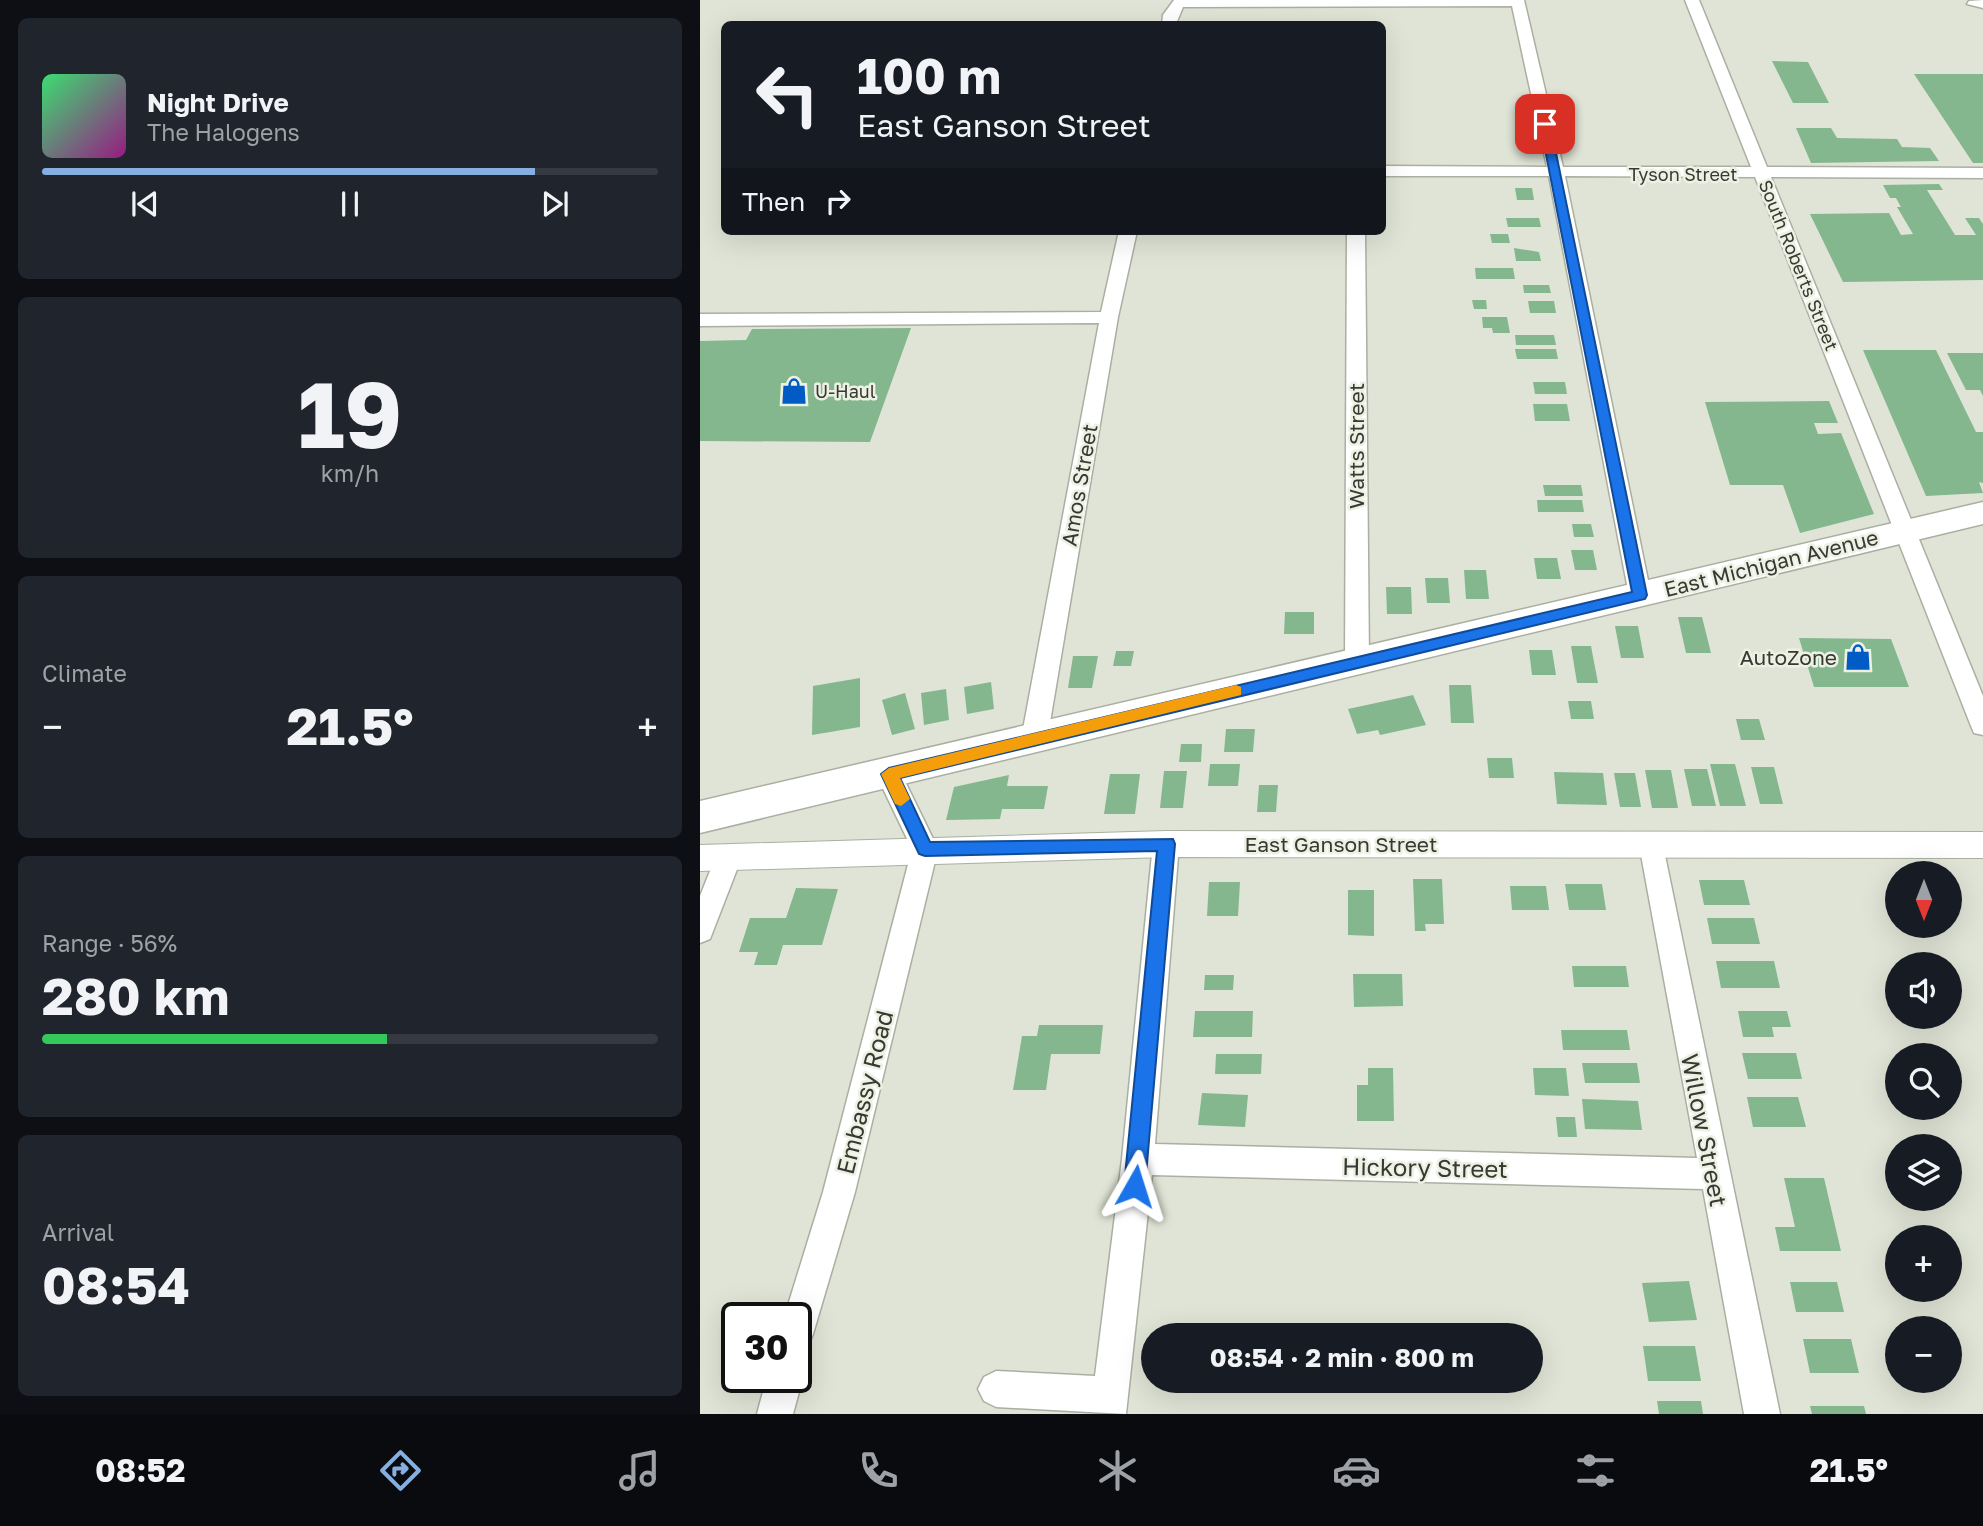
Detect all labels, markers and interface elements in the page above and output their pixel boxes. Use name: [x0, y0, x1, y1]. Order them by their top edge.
text: 100 m: [857, 46, 1001, 105]
icon: left: [742, 49, 833, 140]
text: Night Drive: [147, 87, 289, 118]
pin: [1515, 94, 1575, 154]
icon: arrive: [1526, 105, 1564, 143]
text: East Ganson Street: [857, 106, 1151, 144]
text: The Halogens: [147, 118, 300, 146]
street label: Tyson Street: [1629, 163, 1738, 185]
street label: South Roberts Street: [1755, 176, 1843, 354]
icon: right: [819, 182, 857, 220]
icon: previous: [126, 185, 164, 223]
icon: pause: [331, 185, 369, 223]
icon: next: [536, 185, 574, 223]
text: Then: [742, 186, 805, 217]
text: 19: [298, 359, 402, 468]
shop icon: U-Haul: [779, 376, 809, 406]
place label: U-Haul: [815, 380, 876, 402]
street label: Watts Street: [1343, 383, 1369, 509]
street label: Amos Street: [1055, 422, 1103, 548]
text: km/h: [321, 459, 379, 487]
street label: East Michigan Avenue: [1661, 524, 1881, 602]
shop icon: AutoZone: [1843, 642, 1873, 672]
place label: AutoZone: [1740, 644, 1837, 670]
text: Climate: [42, 659, 127, 687]
text: 21.5°: [286, 694, 414, 756]
text: −: [42, 704, 63, 749]
text: +: [637, 704, 658, 749]
street label: East Ganson Street: [1245, 831, 1437, 857]
north arrow: [1885, 861, 1962, 938]
map controls: [1885, 861, 1962, 1393]
text: Range · 56%: [42, 929, 177, 957]
button: sound: [1885, 952, 1962, 1029]
text: 280 km: [42, 964, 229, 1026]
street label: Embassy Road: [830, 1007, 898, 1177]
button: search: [1885, 1043, 1962, 1120]
street label: Willow Street: [1676, 1051, 1734, 1209]
button: layers: [1885, 1134, 1962, 1211]
position arrow: [1098, 1149, 1172, 1223]
street label: Hickory Street: [1342, 1151, 1508, 1183]
text: Arrival: [42, 1218, 114, 1246]
button: +: [1885, 1225, 1962, 1302]
text: 08:54: [42, 1253, 190, 1315]
speed limit sign: 30: [721, 1302, 812, 1393]
button: −: [1885, 1316, 1962, 1393]
text: 08:54 · 2 min · 800 m: [1210, 1342, 1474, 1373]
icon: directions: [376, 1446, 425, 1495]
icon: music: [615, 1446, 664, 1495]
icon: phone: [854, 1446, 903, 1495]
icon: climate: [1093, 1446, 1142, 1495]
icon: car: [1332, 1446, 1381, 1495]
icon: filters: [1571, 1446, 1620, 1495]
text: 08:52: [95, 1451, 186, 1489]
text: 21.5°: [1810, 1451, 1888, 1489]

